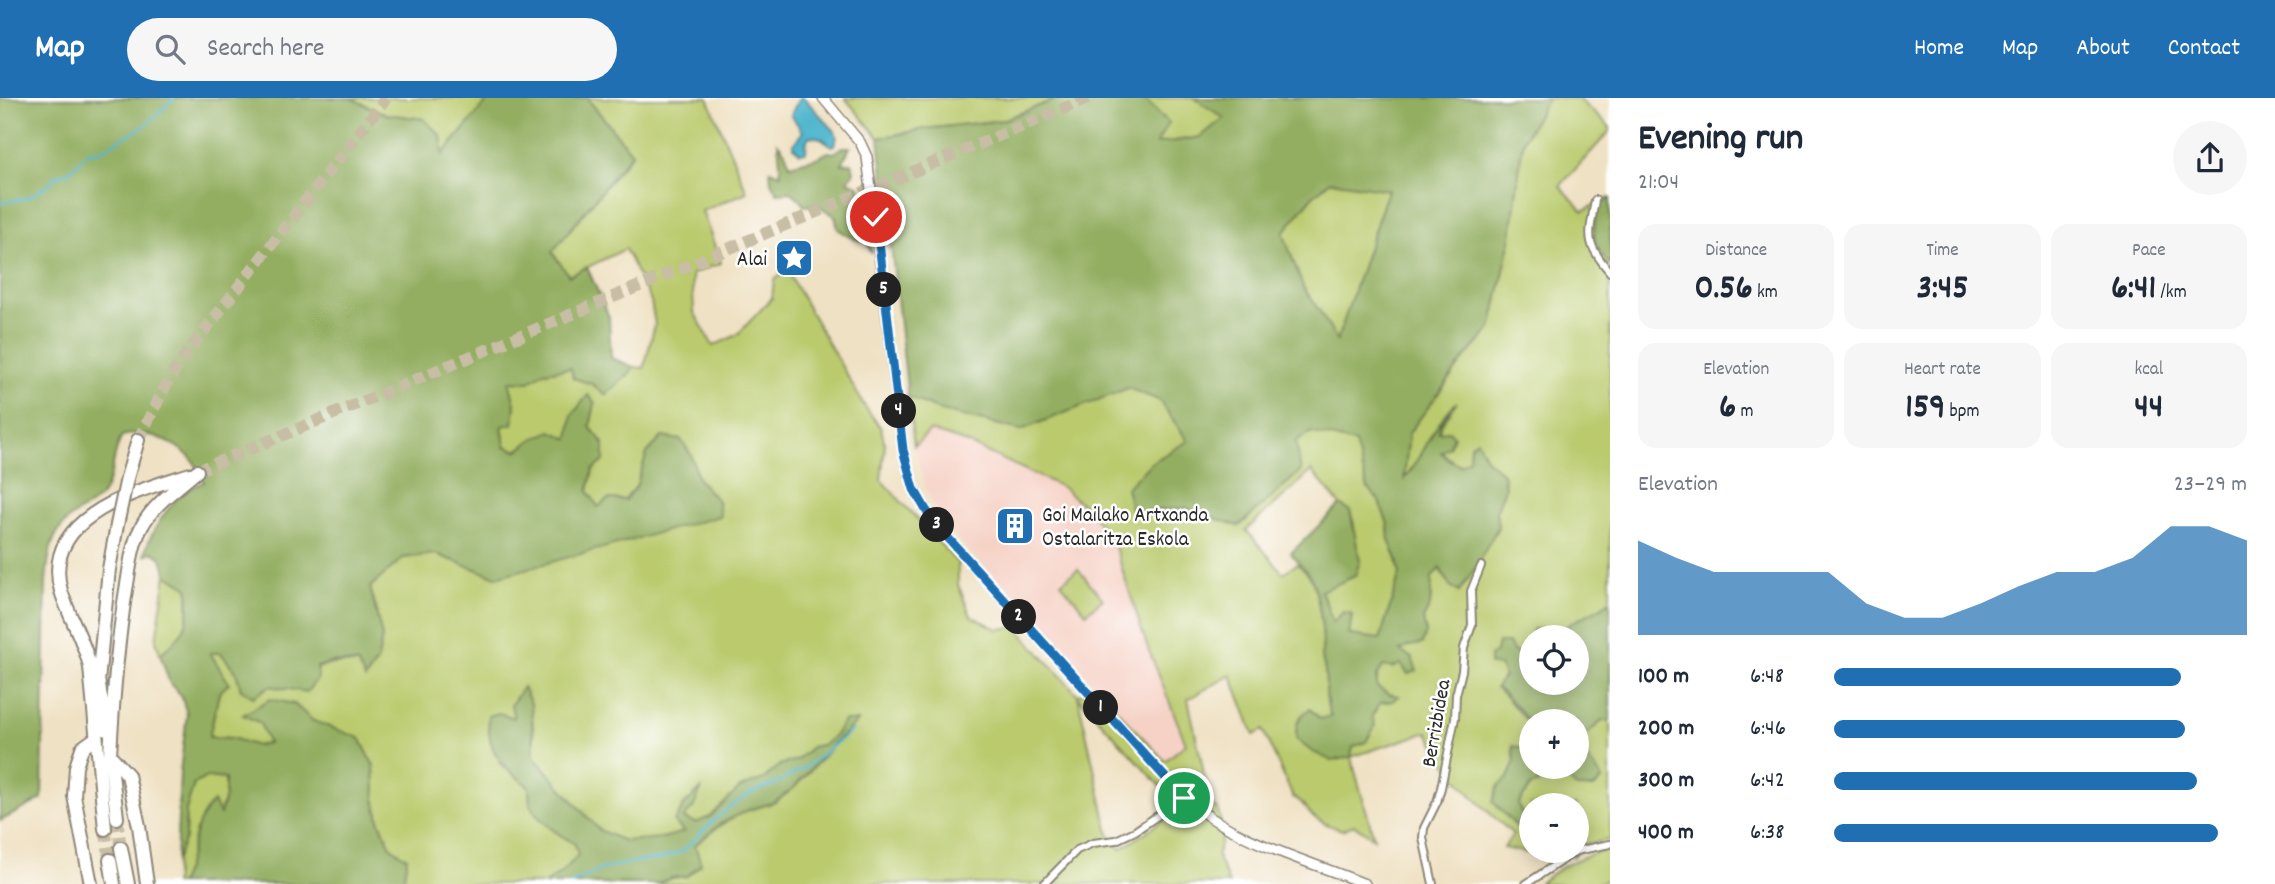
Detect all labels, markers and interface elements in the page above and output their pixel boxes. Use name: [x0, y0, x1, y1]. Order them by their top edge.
search box: [127, 18, 617, 81]
text: Map: [35, 26, 85, 73]
icon: search: [151, 30, 189, 68]
text: Search here: [207, 31, 325, 68]
text: Home: [1914, 32, 1964, 66]
text: Map: [2002, 32, 2038, 66]
text: About: [2076, 32, 2130, 66]
text: Contact: [2168, 32, 2240, 66]
text: Evening run: [1638, 113, 1803, 168]
button: share: [2173, 121, 2247, 195]
text: 21:04: [1638, 167, 1679, 200]
pin: [846, 187, 906, 247]
icon: check: [857, 198, 895, 236]
place icon: Alai: [773, 237, 815, 279]
text: Distance: [1705, 238, 1767, 265]
text: Time: [1926, 238, 1959, 265]
text: Pace: [2132, 238, 2166, 265]
place label: Alai: [737, 246, 767, 276]
text: 0.56: [1694, 265, 1753, 315]
text: 3:45: [1916, 265, 1969, 315]
text: 6:41: [2111, 265, 2156, 315]
pin: 5: [866, 272, 902, 308]
text: 5: [879, 276, 888, 303]
text: km: [1753, 280, 1778, 307]
text: /km: [2156, 280, 2187, 307]
text: Elevation: [1703, 357, 1769, 384]
text: Heart rate: [1904, 357, 1981, 384]
text: kcal: [2134, 357, 2163, 384]
text: 6: [1719, 384, 1736, 434]
text: 159: [1905, 384, 1945, 434]
text: 44: [2134, 384, 2163, 434]
pin: 4: [881, 394, 916, 428]
text: 4: [895, 397, 902, 424]
text: m: [1736, 399, 1753, 426]
text: bpm: [1945, 399, 1980, 426]
text: Elevation: [1638, 469, 1718, 502]
text: 23–29 m: [2174, 469, 2247, 502]
place label: Goi Mailako Artxanda Ostalaritza Eskola: [1042, 502, 1209, 556]
building icon: Goi Mailako Artxanda Ostalaritza Eskola: [994, 505, 1036, 547]
pin: 3: [920, 508, 954, 542]
text: 3: [932, 511, 941, 538]
pin: 2: [1002, 600, 1036, 634]
text: 2: [1014, 603, 1023, 630]
map controls: [1519, 625, 1589, 863]
button: locate: [1519, 625, 1589, 695]
text: 100 m: [1638, 661, 1689, 694]
text: 6:48: [1750, 661, 1784, 694]
street label: Berrizbidea: [1415, 676, 1461, 770]
pin: 1: [1084, 690, 1118, 726]
text: 1: [1098, 694, 1103, 721]
button: +: [1519, 709, 1589, 779]
text: 200 m: [1638, 713, 1694, 746]
text: 6:46: [1750, 713, 1786, 746]
text: 300 m: [1638, 765, 1694, 798]
text: 6:42: [1750, 765, 1785, 798]
pin: [1154, 768, 1214, 828]
icon: arrive: [1165, 779, 1203, 817]
button: −: [1519, 793, 1589, 863]
text: 400 m: [1638, 817, 1694, 850]
text: 6:38: [1750, 817, 1785, 850]

